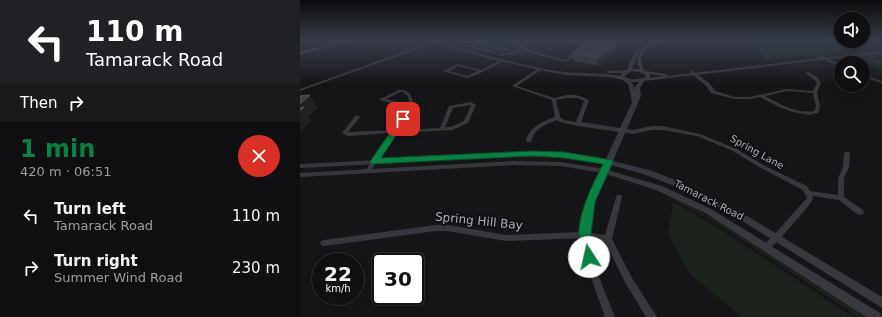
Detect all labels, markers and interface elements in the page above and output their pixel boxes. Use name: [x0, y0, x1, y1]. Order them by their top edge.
map controls: [834, 12, 870, 92]
button: sound: [834, 12, 870, 48]
text: 110 m: [86, 15, 183, 48]
icon: left: [20, 16, 72, 68]
text: Tamarack Road: [86, 49, 223, 70]
button: search: [834, 56, 870, 92]
icon: right: [65, 92, 87, 114]
text: Then: [20, 94, 57, 112]
pin: [386, 102, 420, 136]
icon: arrive: [392, 108, 414, 130]
street label: Spring Lane: [728, 133, 786, 171]
text: 1 min: [20, 135, 95, 163]
button: close: [238, 135, 280, 177]
text: 420 m · 06:51: [20, 164, 111, 179]
street label: Tamarack Road: [672, 177, 745, 222]
text: Turn left: [54, 200, 126, 218]
icon: left: [20, 205, 42, 227]
text: 110 m: [232, 207, 280, 225]
street label: Spring Hill Bay: [434, 209, 524, 233]
text: Tamarack Road: [54, 218, 153, 233]
position arrow: [568, 236, 610, 278]
text: Turn right: [54, 252, 138, 270]
speed limit sign: 30: [372, 253, 424, 305]
icon: right: [20, 257, 42, 279]
text: 230 m: [232, 259, 280, 277]
text: 22: [324, 262, 352, 286]
text: Summer Wind Road: [54, 270, 183, 285]
text: km/h: [325, 283, 351, 294]

